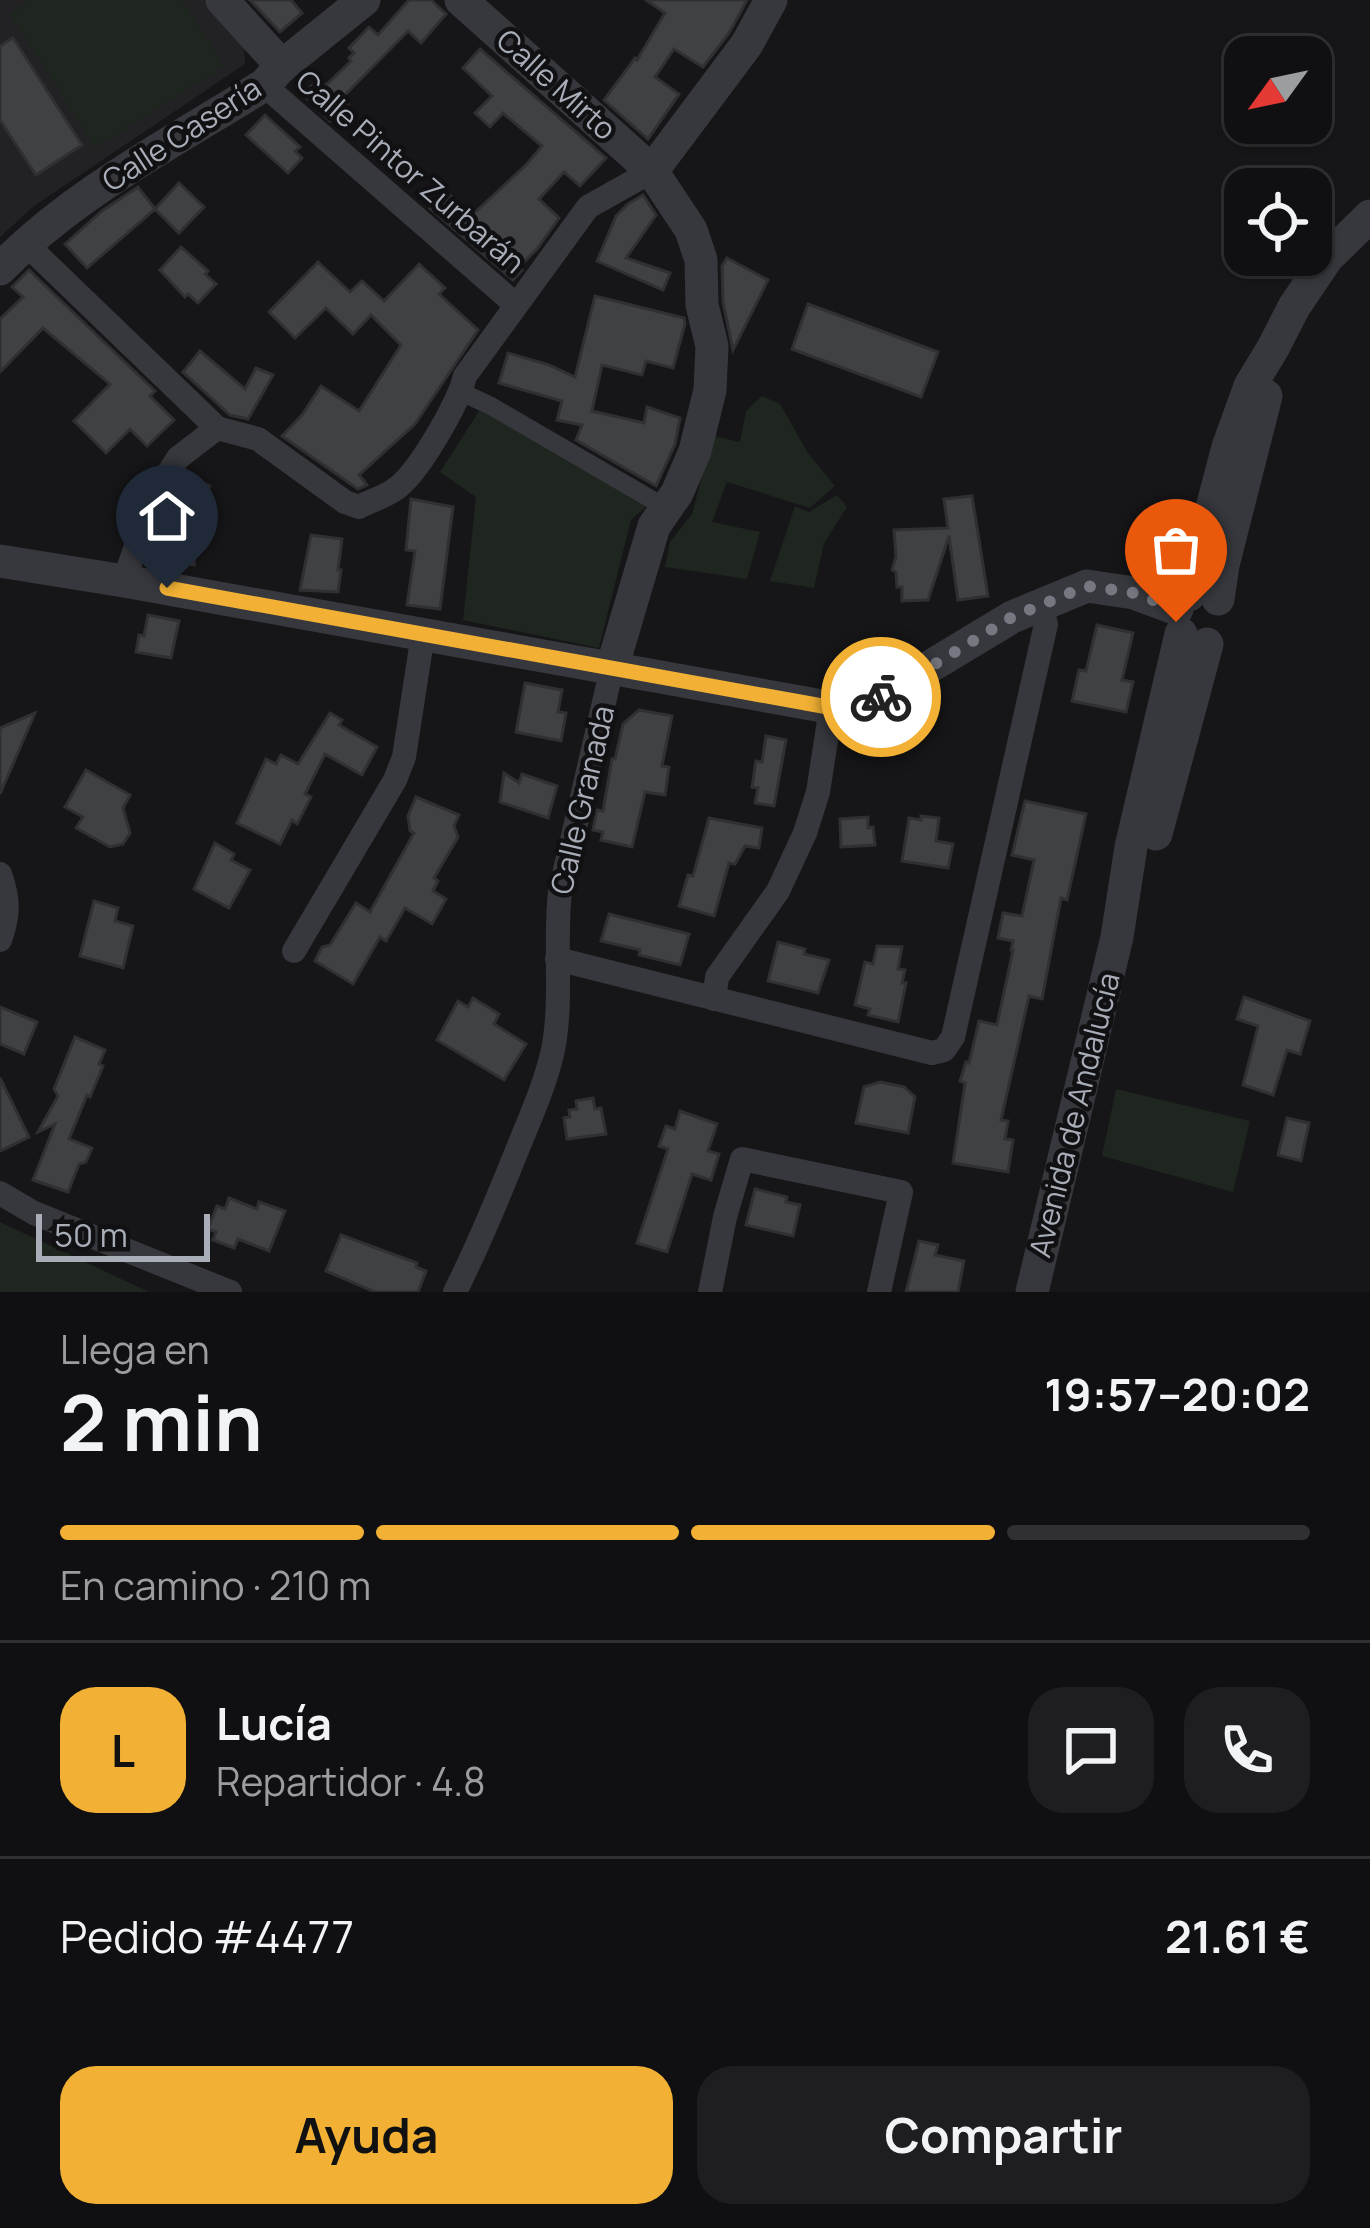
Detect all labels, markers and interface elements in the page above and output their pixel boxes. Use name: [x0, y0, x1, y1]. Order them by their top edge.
street label: Calle Mirto: [488, 19, 626, 149]
north arrow: [1224, 36, 1332, 144]
map controls: [1224, 36, 1332, 276]
street label: Calle Pintor Zurbarán: [288, 60, 534, 282]
street label: Calle Casería: [94, 67, 268, 200]
button: locate: [1224, 168, 1332, 276]
pin: [116, 465, 218, 588]
icon: home: [134, 483, 200, 549]
pin: [1125, 499, 1227, 622]
icon: bag: [1143, 517, 1209, 583]
courier: [821, 637, 941, 757]
icon: bike: [848, 664, 914, 730]
street label: Calle Granada: [540, 701, 623, 898]
street label: Avenida de Andalucía: [1018, 968, 1129, 1261]
scale bar: [36, 1208, 210, 1261]
text: 50 m: [54, 1212, 128, 1257]
text: Llega en: [60, 1322, 210, 1376]
text: 19:57–20:02: [1044, 1363, 1310, 1425]
text: 2 min: [60, 1368, 263, 1474]
text: En camino · 210 m: [60, 1558, 371, 1612]
button: chat: [1028, 1687, 1154, 1813]
button: phone: [1184, 1687, 1310, 1813]
text: Lucía: [216, 1692, 332, 1754]
text: L: [111, 1719, 135, 1781]
text: Repartidor · 4.8: [216, 1754, 486, 1808]
text: Pedido #4477: [60, 1905, 354, 1967]
text: 21.61 €: [1165, 1905, 1310, 1967]
button: Ayuda: [60, 2066, 673, 2204]
button: Compartir: [697, 2066, 1310, 2204]

